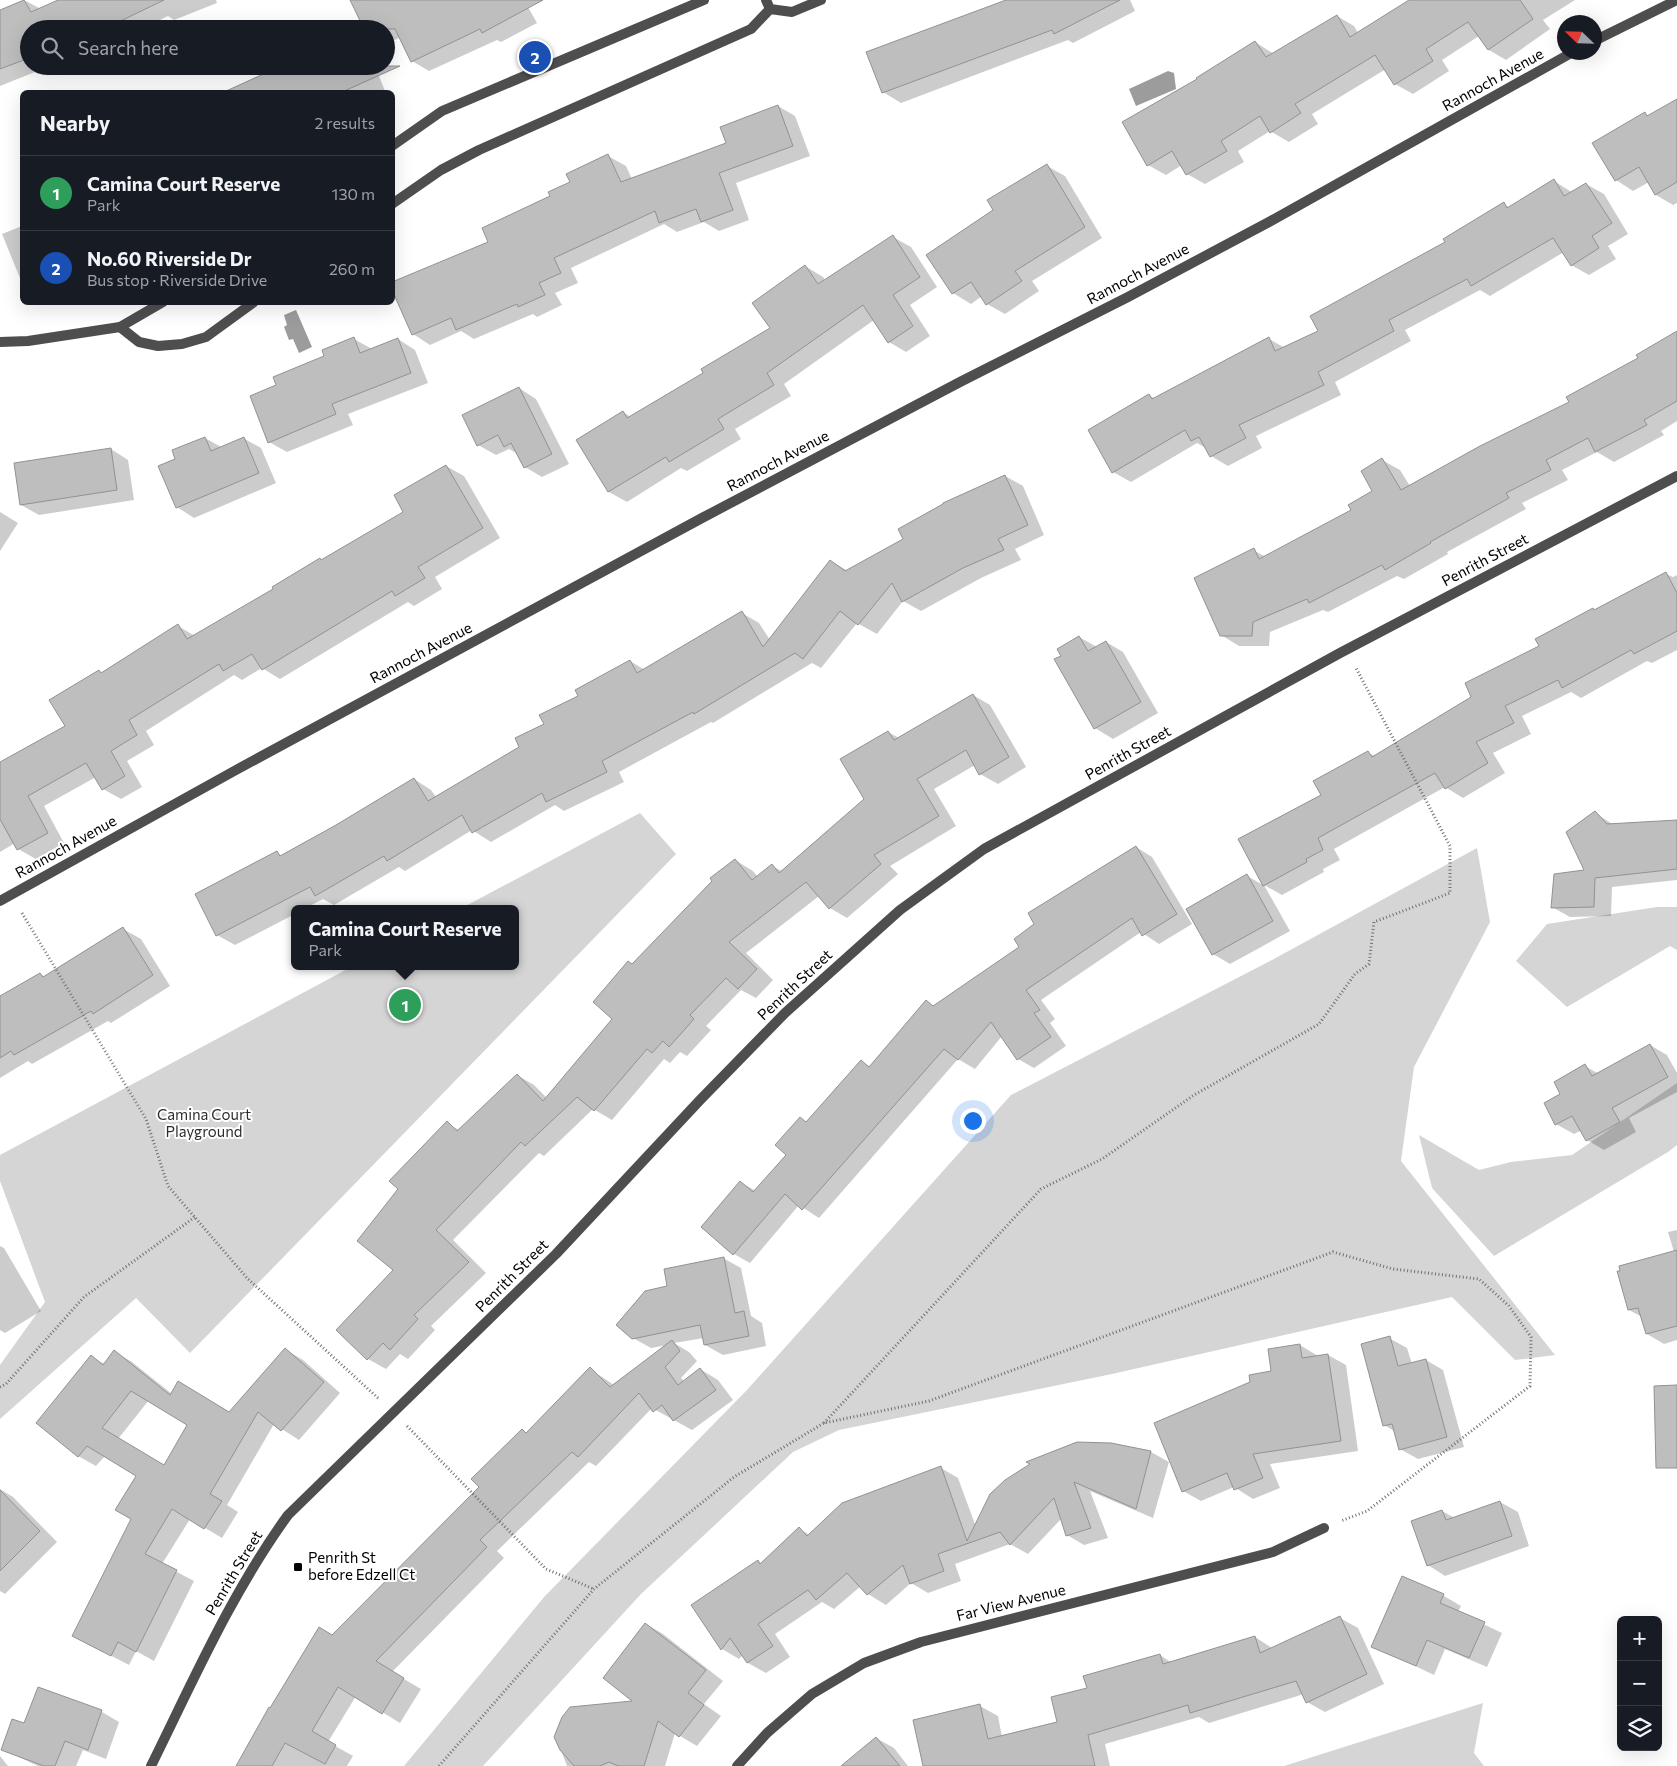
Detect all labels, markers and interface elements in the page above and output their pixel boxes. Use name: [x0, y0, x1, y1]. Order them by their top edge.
north arrow: [1557, 15, 1602, 60]
search box: [20, 20, 395, 75]
icon: search: [38, 34, 66, 62]
text: Search here: [78, 36, 178, 59]
pin: 2: [519, 38, 551, 76]
street label: Rannoch Avenue: [1439, 44, 1546, 114]
text: Nearby: [40, 110, 110, 135]
text: 2 results: [314, 113, 375, 132]
text: Camina Court Reserve: [87, 172, 280, 195]
text: 1: [52, 184, 60, 203]
text: 130 m: [332, 184, 375, 203]
text: Park: [87, 195, 120, 214]
street label: Rannoch Avenue: [1083, 239, 1192, 308]
text: No.60 Riverside Dr: [87, 247, 252, 270]
text: 2: [51, 259, 61, 278]
text: 260 m: [329, 259, 375, 278]
text: Bus stop · Riverside Drive: [87, 270, 267, 289]
street label: Rannoch Avenue: [723, 426, 832, 495]
street label: Penrith Street: [1438, 529, 1531, 589]
street label: Rannoch Avenue: [366, 618, 475, 687]
street label: Penrith Street: [1081, 721, 1174, 783]
street label: Rannoch Avenue: [12, 811, 119, 881]
popup: [291, 905, 519, 970]
text: Camina Court Reserve: [308, 917, 502, 940]
text: Park: [308, 940, 342, 959]
street label: Penrith Street: [753, 945, 835, 1023]
pin: 1: [389, 986, 421, 1024]
park label: Camina Court Playground: [157, 1105, 251, 1140]
your location: [960, 1108, 986, 1134]
street label: Penrith Street: [471, 1235, 551, 1315]
street label: Penrith Street: [201, 1527, 265, 1618]
place label: Penrith St before Edzell Ct: [308, 1548, 415, 1583]
marker: Penrith St before Edzell Ct: [292, 1561, 304, 1573]
street label: Far View Avenue: [954, 1580, 1067, 1624]
map controls: [1617, 1616, 1662, 1751]
button: +: [1617, 1616, 1662, 1661]
button: −: [1617, 1661, 1662, 1706]
button: layers: [1617, 1706, 1662, 1751]

